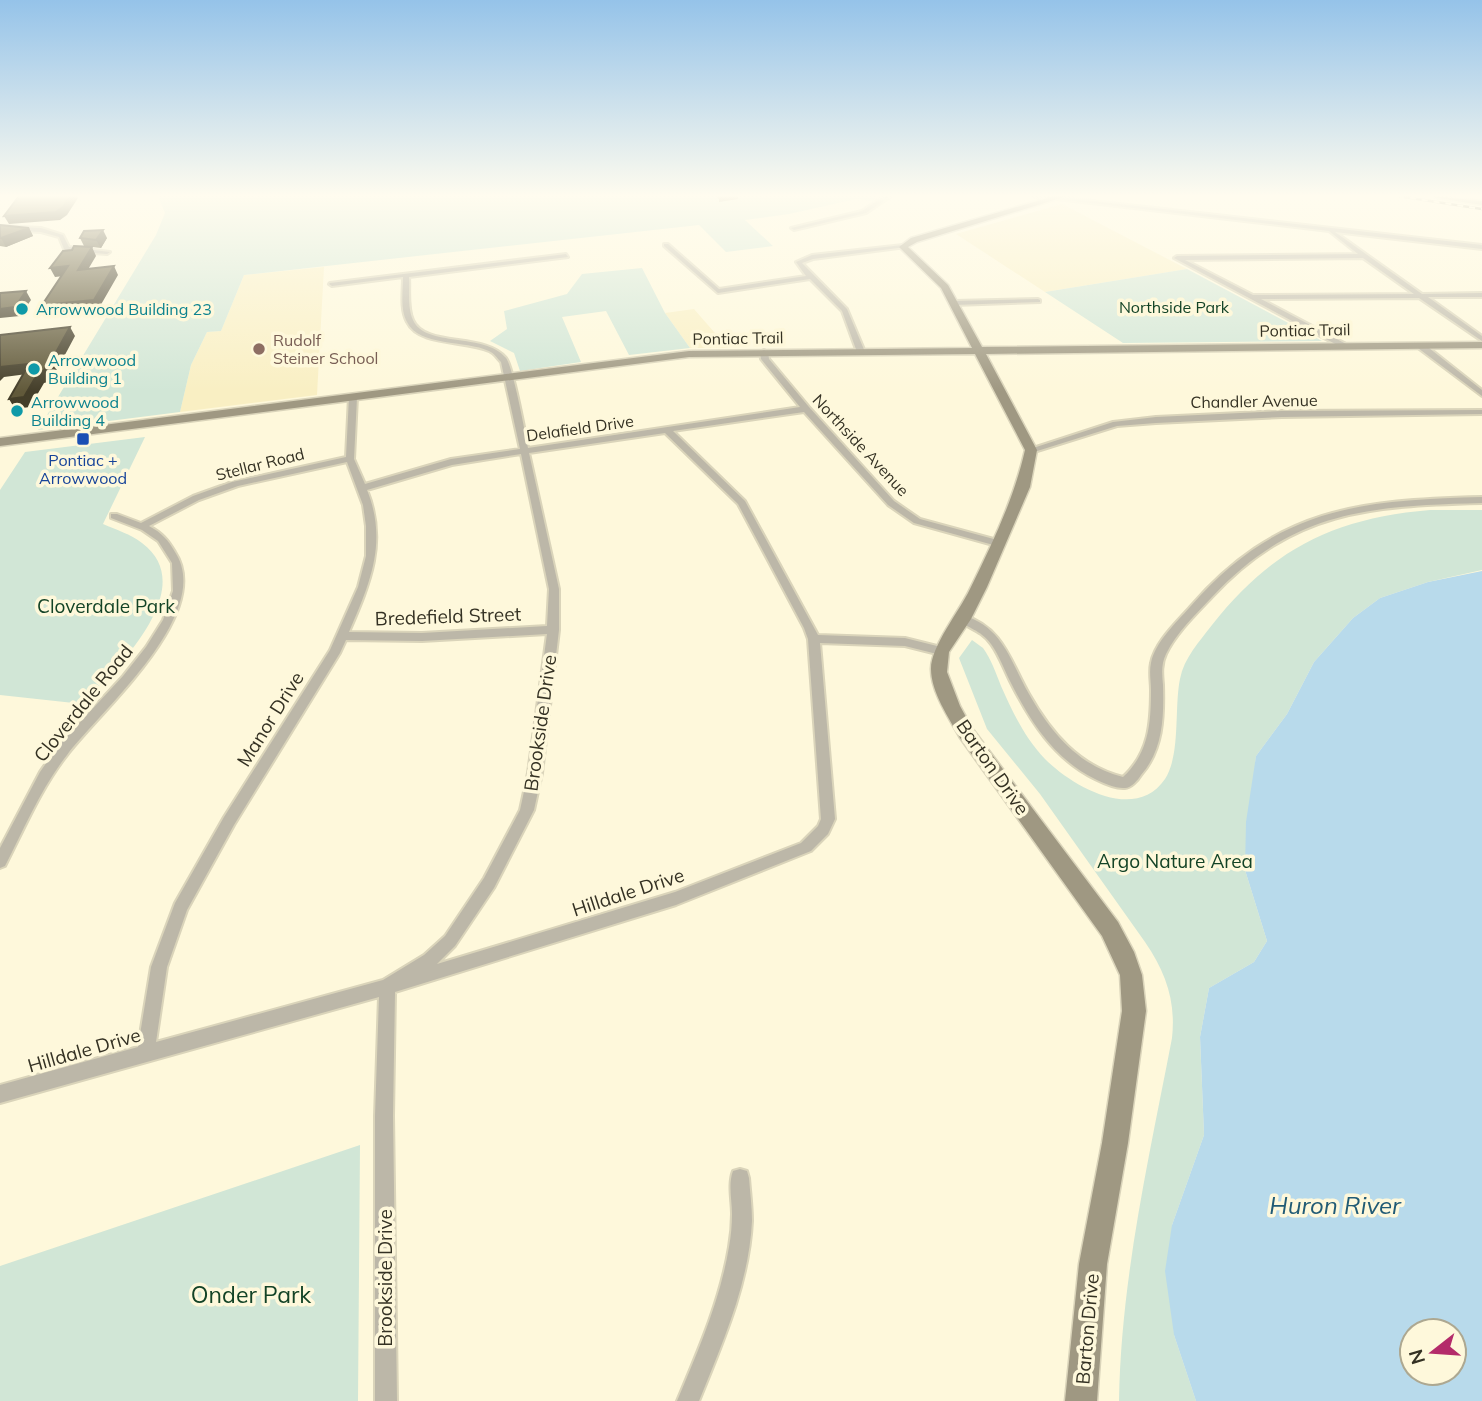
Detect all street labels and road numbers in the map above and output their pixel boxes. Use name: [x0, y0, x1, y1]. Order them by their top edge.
street label: Pontiac Trail: [1259, 319, 1351, 341]
street label: Pontiac Trail: [692, 327, 784, 349]
street label: Northside Avenue: [809, 390, 913, 500]
street label: Chandler Avenue: [1190, 390, 1318, 412]
street label: Delafield Drive: [525, 411, 635, 445]
street label: Stellar Road: [214, 443, 306, 485]
street label: Bredefield Street: [374, 601, 522, 631]
street label: Cloverdale Road: [28, 639, 138, 767]
street label: Brookside Drive: [519, 653, 561, 793]
street label: Manor Drive: [231, 667, 309, 771]
street label: Barton Drive: [951, 715, 1035, 819]
street label: Hilldale Drive: [569, 863, 687, 921]
street label: Hilldale Drive: [25, 1022, 143, 1078]
street label: Brookside Drive: [373, 1209, 397, 1347]
street label: Barton Drive: [1070, 1273, 1104, 1385]

